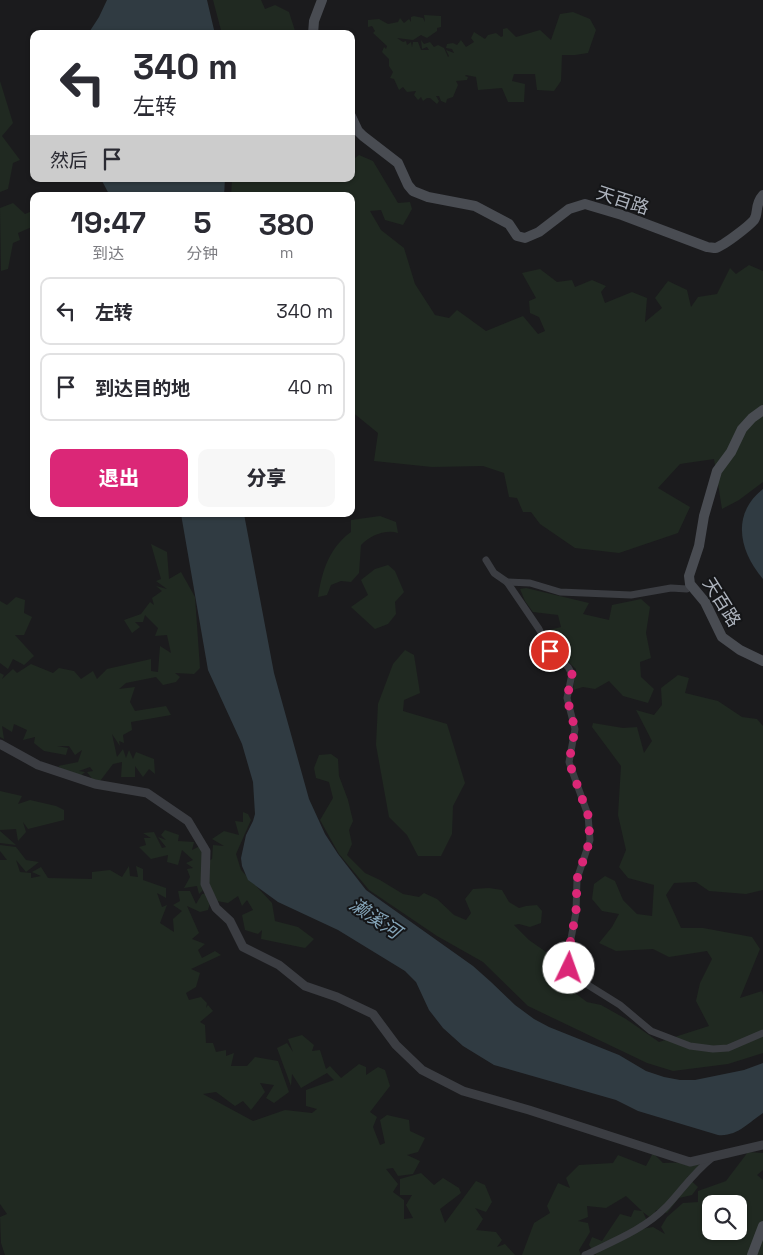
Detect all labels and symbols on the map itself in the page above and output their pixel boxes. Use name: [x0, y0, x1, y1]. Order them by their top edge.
street label: 天百路: [594, 181, 652, 219]
street label: 天百路: [698, 573, 746, 631]
pin: [529, 630, 571, 672]
water label: 濑溪河: [344, 892, 409, 947]
position arrow: [542, 941, 594, 993]

